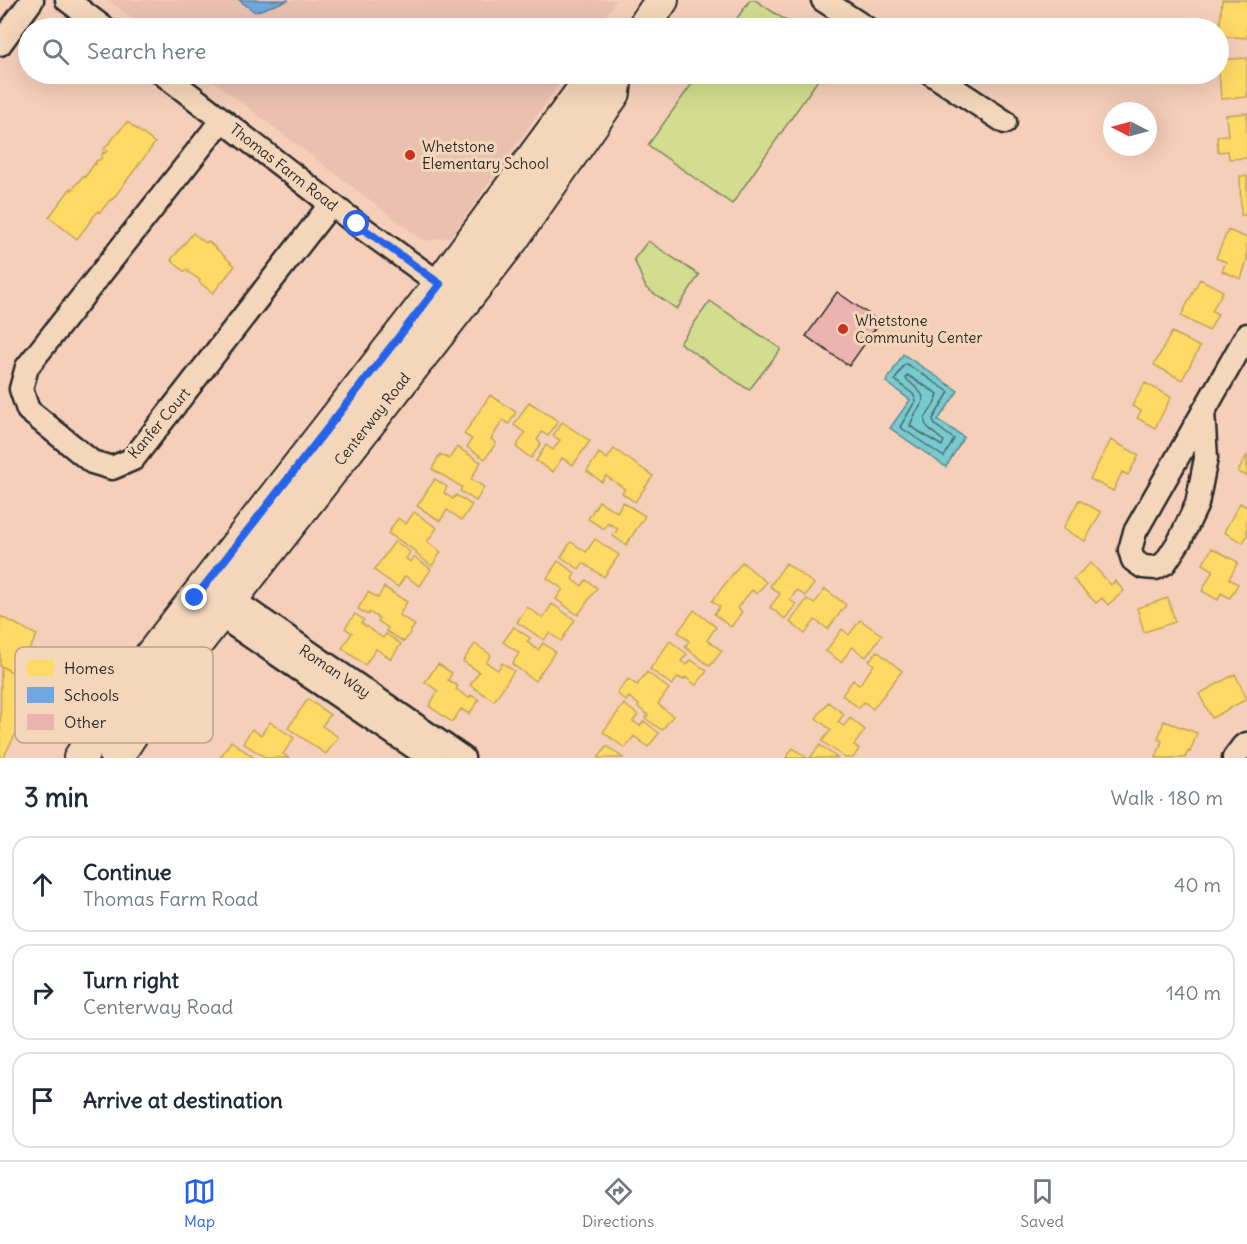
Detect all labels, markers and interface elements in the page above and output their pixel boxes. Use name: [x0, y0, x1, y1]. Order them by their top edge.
search box: [18, 18, 1229, 84]
icon: search: [39, 35, 72, 68]
text: Search here: [87, 37, 206, 65]
north arrow: [1103, 102, 1157, 156]
street label: Thomas Farm Road: [226, 119, 342, 215]
place label: Whetstone Elementary School: [422, 137, 549, 173]
marker: Whetstone Elementary School: [403, 148, 417, 162]
route start: [343, 210, 369, 236]
place label: Whetstone Community Center: [855, 311, 983, 347]
marker: Whetstone Community Center: [836, 322, 850, 336]
street label: Centerway Road: [330, 369, 414, 469]
street label: Kanfer Court: [124, 384, 194, 462]
route end: [181, 584, 207, 610]
street label: Roman Way: [296, 640, 374, 702]
legend: [15, 647, 213, 743]
text: Homes: [64, 658, 114, 678]
text: Schools: [64, 685, 119, 705]
text: Other: [64, 712, 107, 732]
text: 3 min: [24, 781, 89, 814]
text: Walk · 180 m: [1111, 785, 1223, 810]
text: Continue: [83, 858, 172, 886]
icon: ahead: [26, 868, 59, 901]
text: 40 m: [1174, 872, 1221, 897]
text: Thomas Farm Road: [83, 886, 258, 911]
text: Turn right: [83, 966, 179, 994]
icon: right: [26, 976, 59, 1009]
text: 140 m: [1166, 980, 1221, 1005]
text: Centerway Road: [83, 994, 233, 1019]
icon: arrive: [26, 1084, 59, 1117]
text: Arrive at destination: [83, 1086, 283, 1114]
tab: Map: [183, 1175, 216, 1231]
tab: Directions: [582, 1175, 654, 1231]
tab: Saved: [1020, 1175, 1064, 1231]

